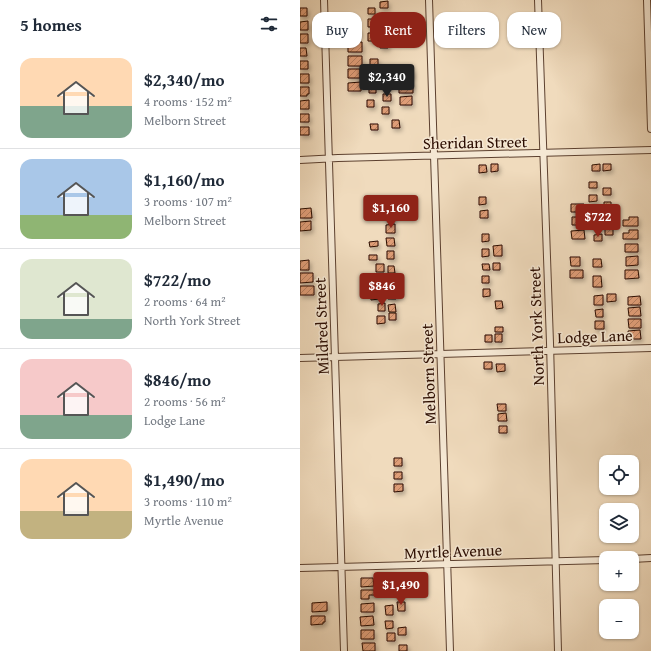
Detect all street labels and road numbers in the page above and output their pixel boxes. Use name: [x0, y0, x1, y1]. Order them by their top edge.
street label: Sheridan Street: [423, 129, 528, 155]
street label: North York Street: [522, 266, 550, 386]
street label: Mildred Street: [307, 277, 335, 375]
street label: Melborn Street: [414, 323, 442, 425]
street label: Lodge Lane: [557, 323, 633, 349]
street label: Myrtle Avenue: [404, 537, 502, 565]

